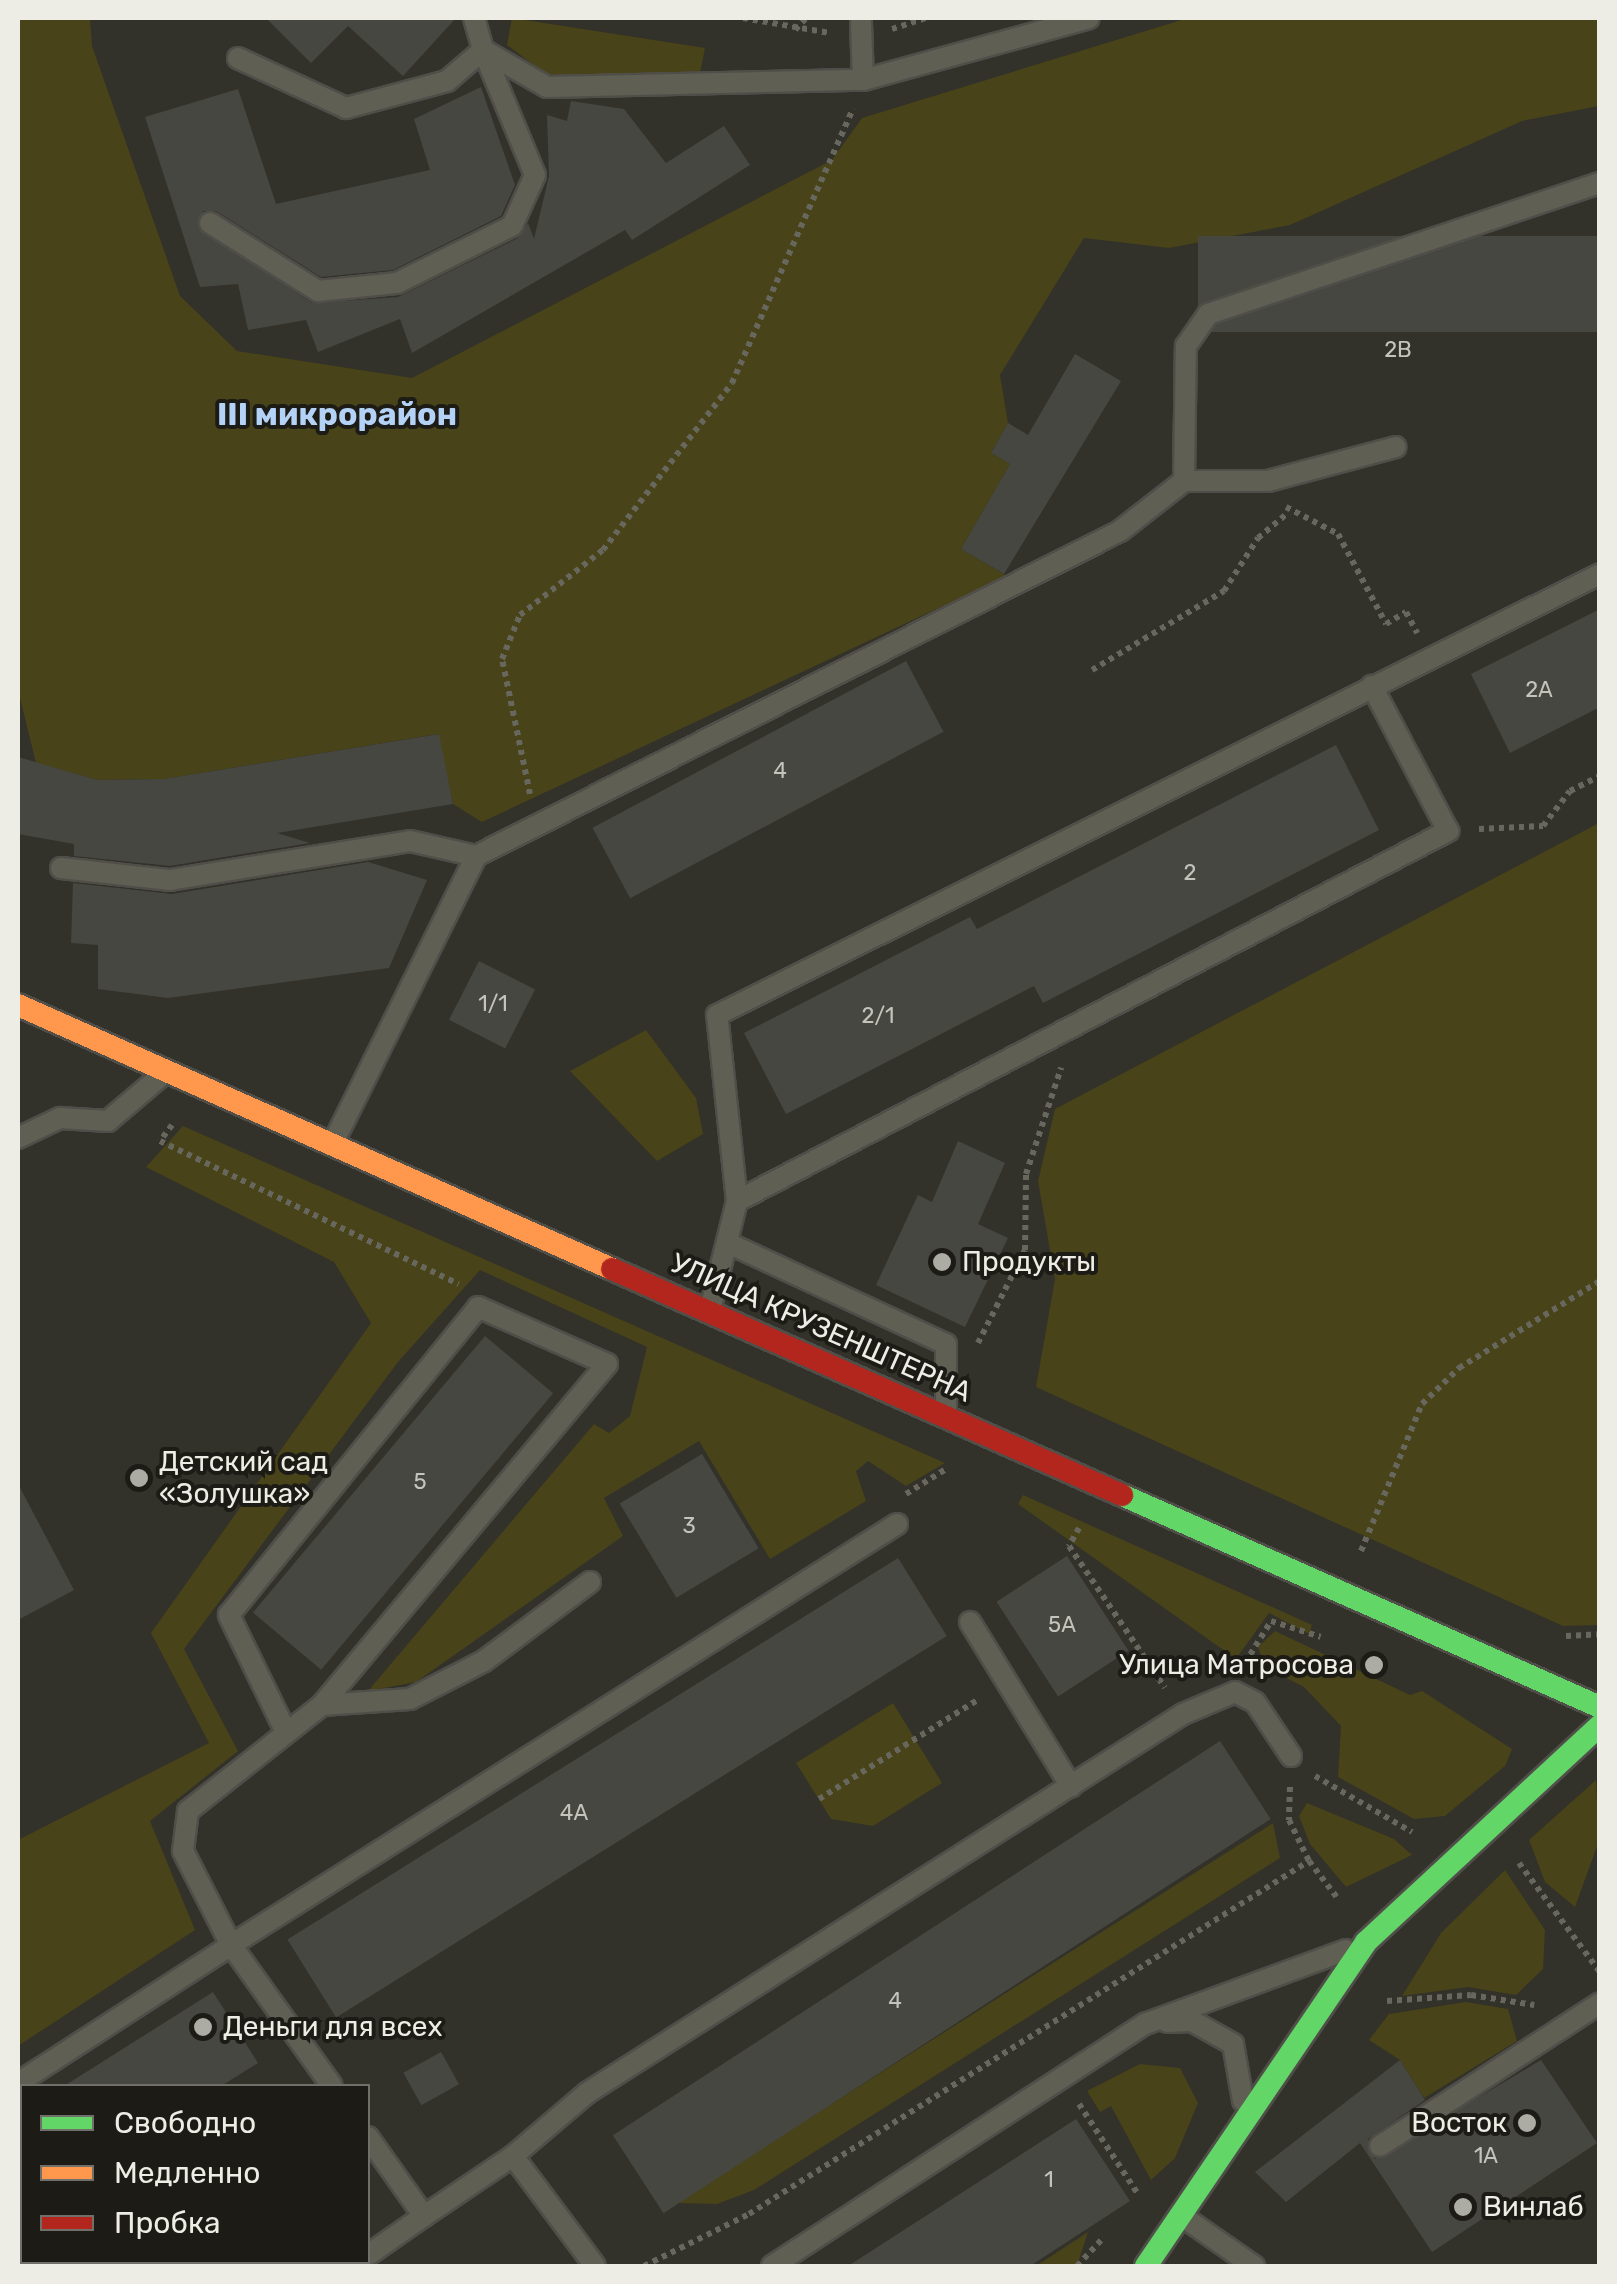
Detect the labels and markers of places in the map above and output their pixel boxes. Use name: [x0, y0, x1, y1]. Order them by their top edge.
place label: Продукты: [962, 1245, 1096, 1279]
marker: Продукты: [931, 1251, 953, 1273]
place label: Детский сад «Золушка»: [159, 1445, 328, 1511]
marker: Детский сад «Золушка»: [128, 1467, 150, 1489]
place label: Улица Матросова: [1119, 1648, 1354, 1682]
marker: Улица Матросова: [1363, 1654, 1385, 1676]
place label: Деньги для всех: [223, 2010, 443, 2044]
marker: Деньги для всех: [192, 2016, 214, 2038]
place label: Восток: [1411, 2106, 1507, 2140]
marker: Восток: [1516, 2112, 1538, 2134]
place label: Винлаб: [1483, 2190, 1584, 2224]
marker: Винлаб: [1452, 2196, 1474, 2218]

